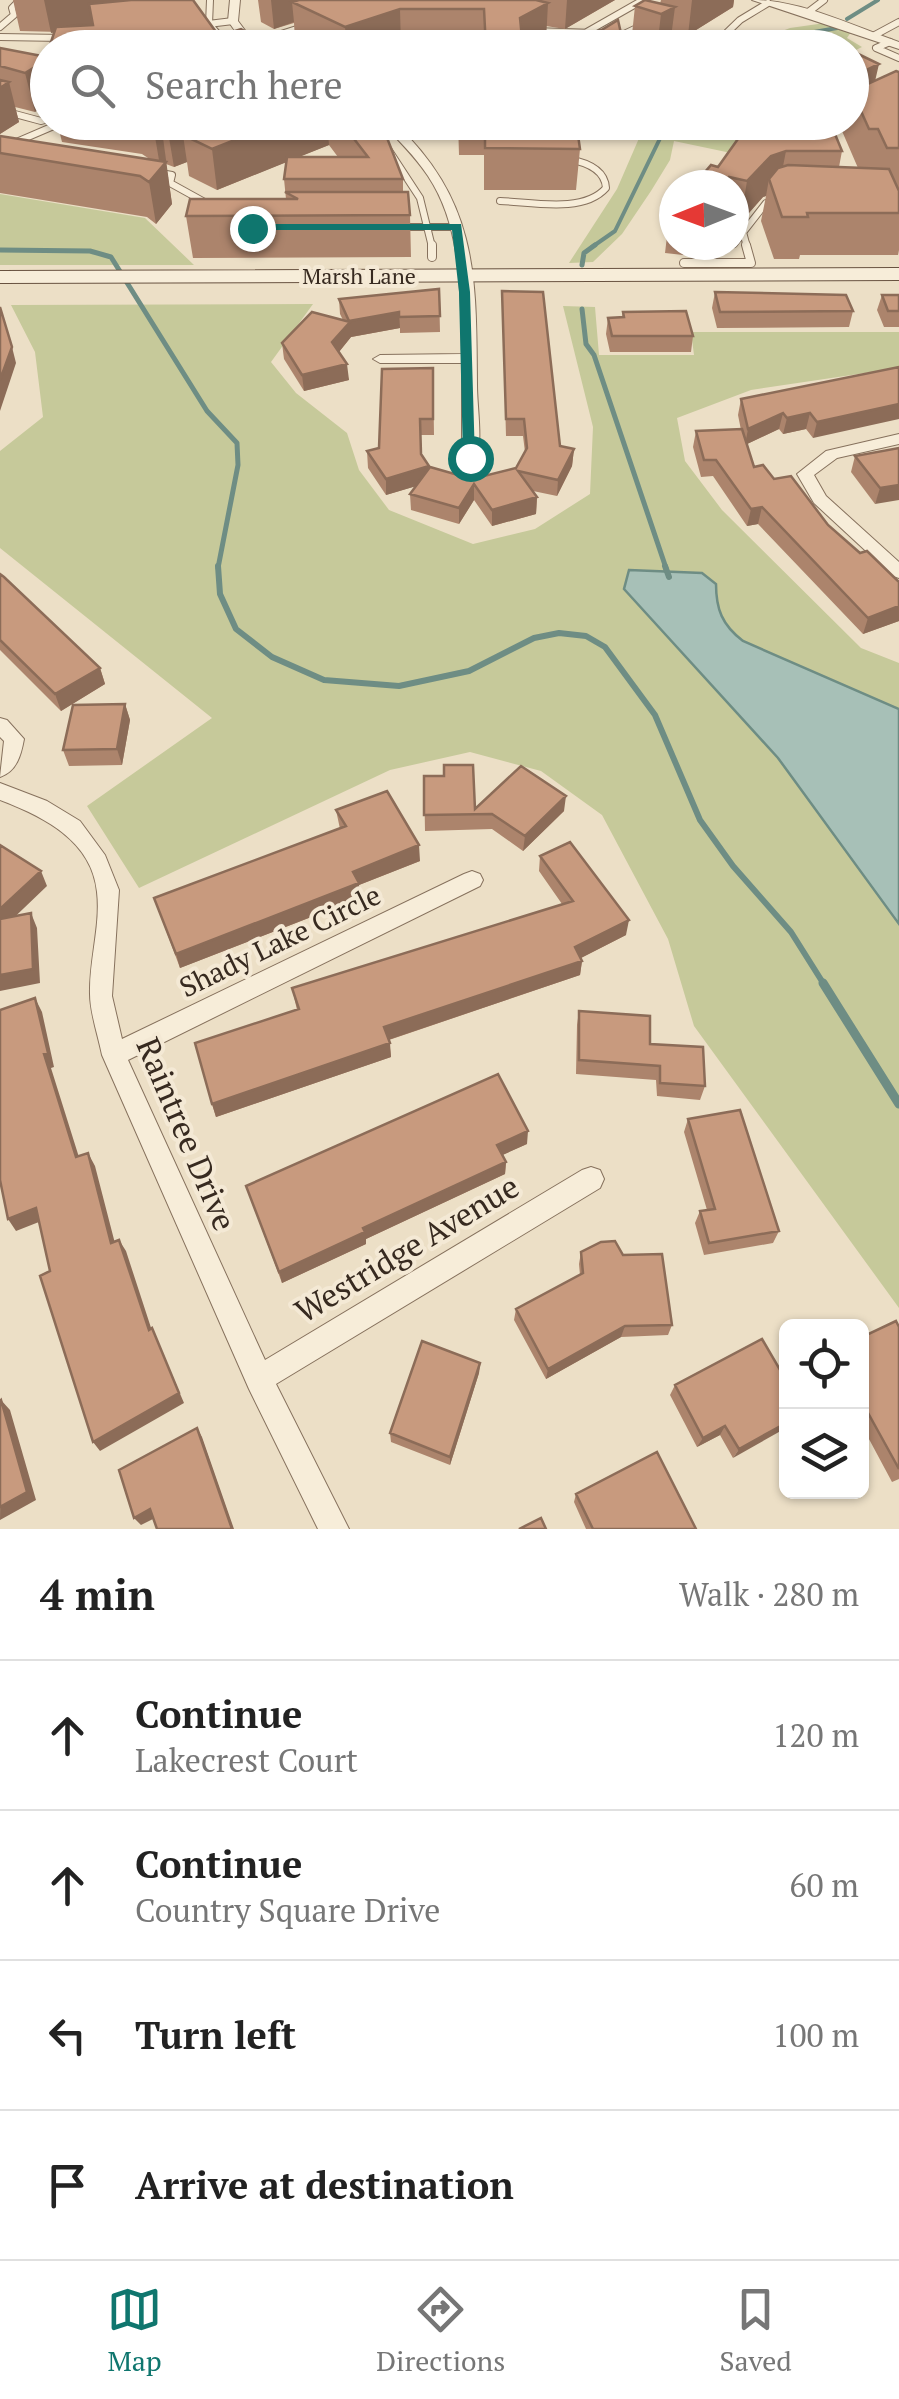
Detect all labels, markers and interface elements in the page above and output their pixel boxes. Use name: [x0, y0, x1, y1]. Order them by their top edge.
search box: [30, 30, 869, 140]
icon: search: [65, 58, 120, 113]
text: Search here: [145, 60, 343, 110]
north arrow: [659, 170, 749, 260]
route end: [230, 206, 276, 252]
street label: Marsh Lane: [302, 261, 416, 290]
route start: [448, 436, 494, 482]
street label: Shady Lake Circle: [173, 876, 386, 1005]
street label: Raintree Drive: [127, 1031, 246, 1236]
street label: Westridge Avenue: [287, 1165, 526, 1332]
map controls: [779, 1319, 869, 1499]
button: locate: [779, 1319, 869, 1409]
button: layers: [779, 1409, 869, 1499]
text: 4 min: [40, 1566, 155, 1622]
text: Walk · 280 m: [679, 1573, 859, 1615]
text: Continue: [135, 1689, 302, 1739]
icon: ahead: [40, 1708, 95, 1763]
text: 120 m: [772, 1714, 859, 1756]
text: Lakecrest Court: [135, 1739, 358, 1781]
text: Continue: [135, 1839, 302, 1889]
icon: ahead: [40, 1858, 95, 1913]
text: 60 m: [789, 1864, 859, 1906]
text: Country Square Drive: [135, 1889, 440, 1931]
icon: left: [40, 2008, 95, 2063]
text: Turn left: [135, 2010, 296, 2060]
text: 100 m: [772, 2014, 859, 2056]
icon: arrive: [40, 2158, 95, 2213]
text: Arrive at destination: [135, 2160, 514, 2210]
tab: Map: [107, 2282, 162, 2379]
tab: Directions: [376, 2282, 505, 2379]
tab: Saved: [719, 2282, 792, 2379]

